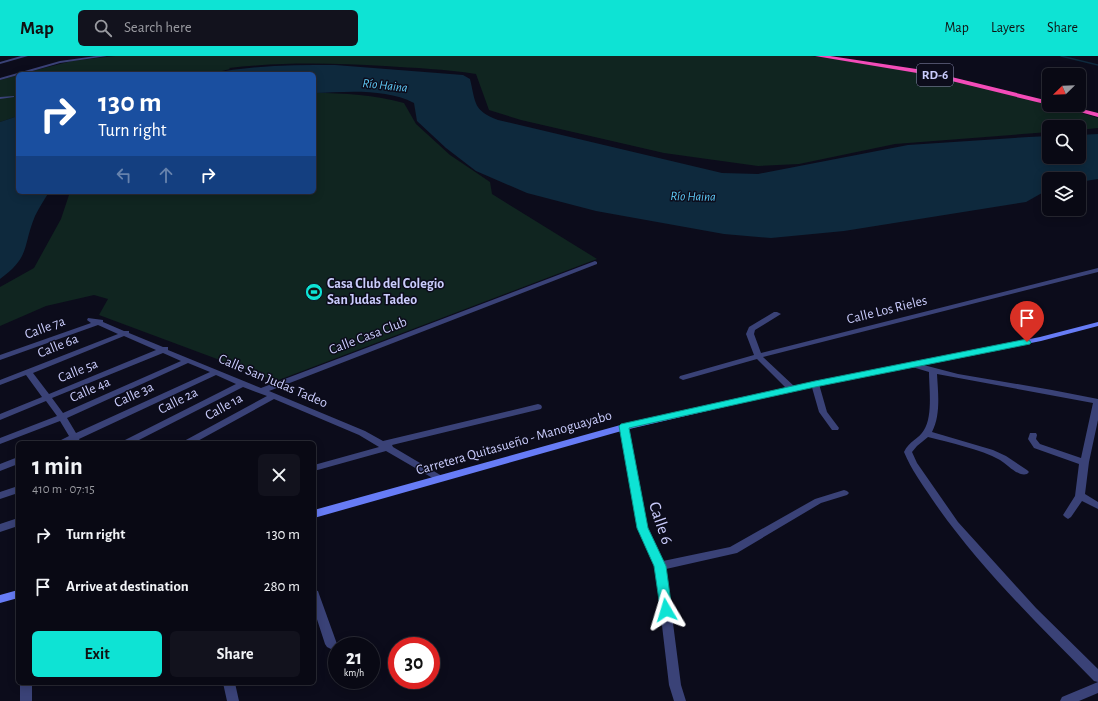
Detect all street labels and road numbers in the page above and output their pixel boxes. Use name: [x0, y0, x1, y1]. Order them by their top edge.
road number: RD-6: [917, 64, 953, 86]
street label: Calle Los Rieles: [845, 293, 929, 327]
street label: Calle 7a: [23, 314, 68, 342]
street label: Calle Casa Club: [327, 315, 409, 357]
street label: Calle 6a: [36, 331, 81, 360]
street label: Calle San Judas Tadeo: [216, 352, 330, 410]
street label: Calle 5a: [56, 356, 100, 385]
street label: Calle 4a: [68, 375, 113, 405]
street label: Calle 3a: [112, 380, 156, 410]
street label: Calle 2a: [156, 385, 200, 417]
street label: Calle 1a: [203, 391, 246, 423]
street label: Carretera Quitasueño - Manoguayabo: [414, 408, 614, 478]
street label: Calle 6: [646, 500, 676, 546]

